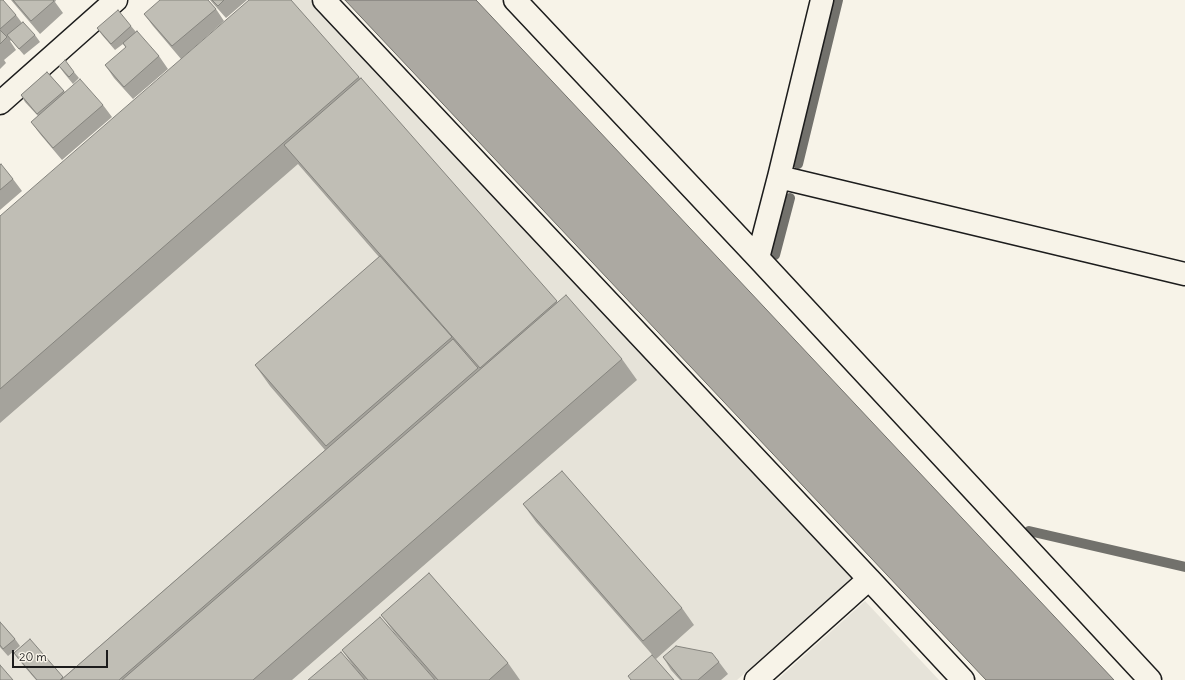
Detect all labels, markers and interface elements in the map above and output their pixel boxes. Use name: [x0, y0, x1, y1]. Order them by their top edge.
scale bar: [14, 642, 110, 668]
text: 20 m: [19, 649, 47, 664]

